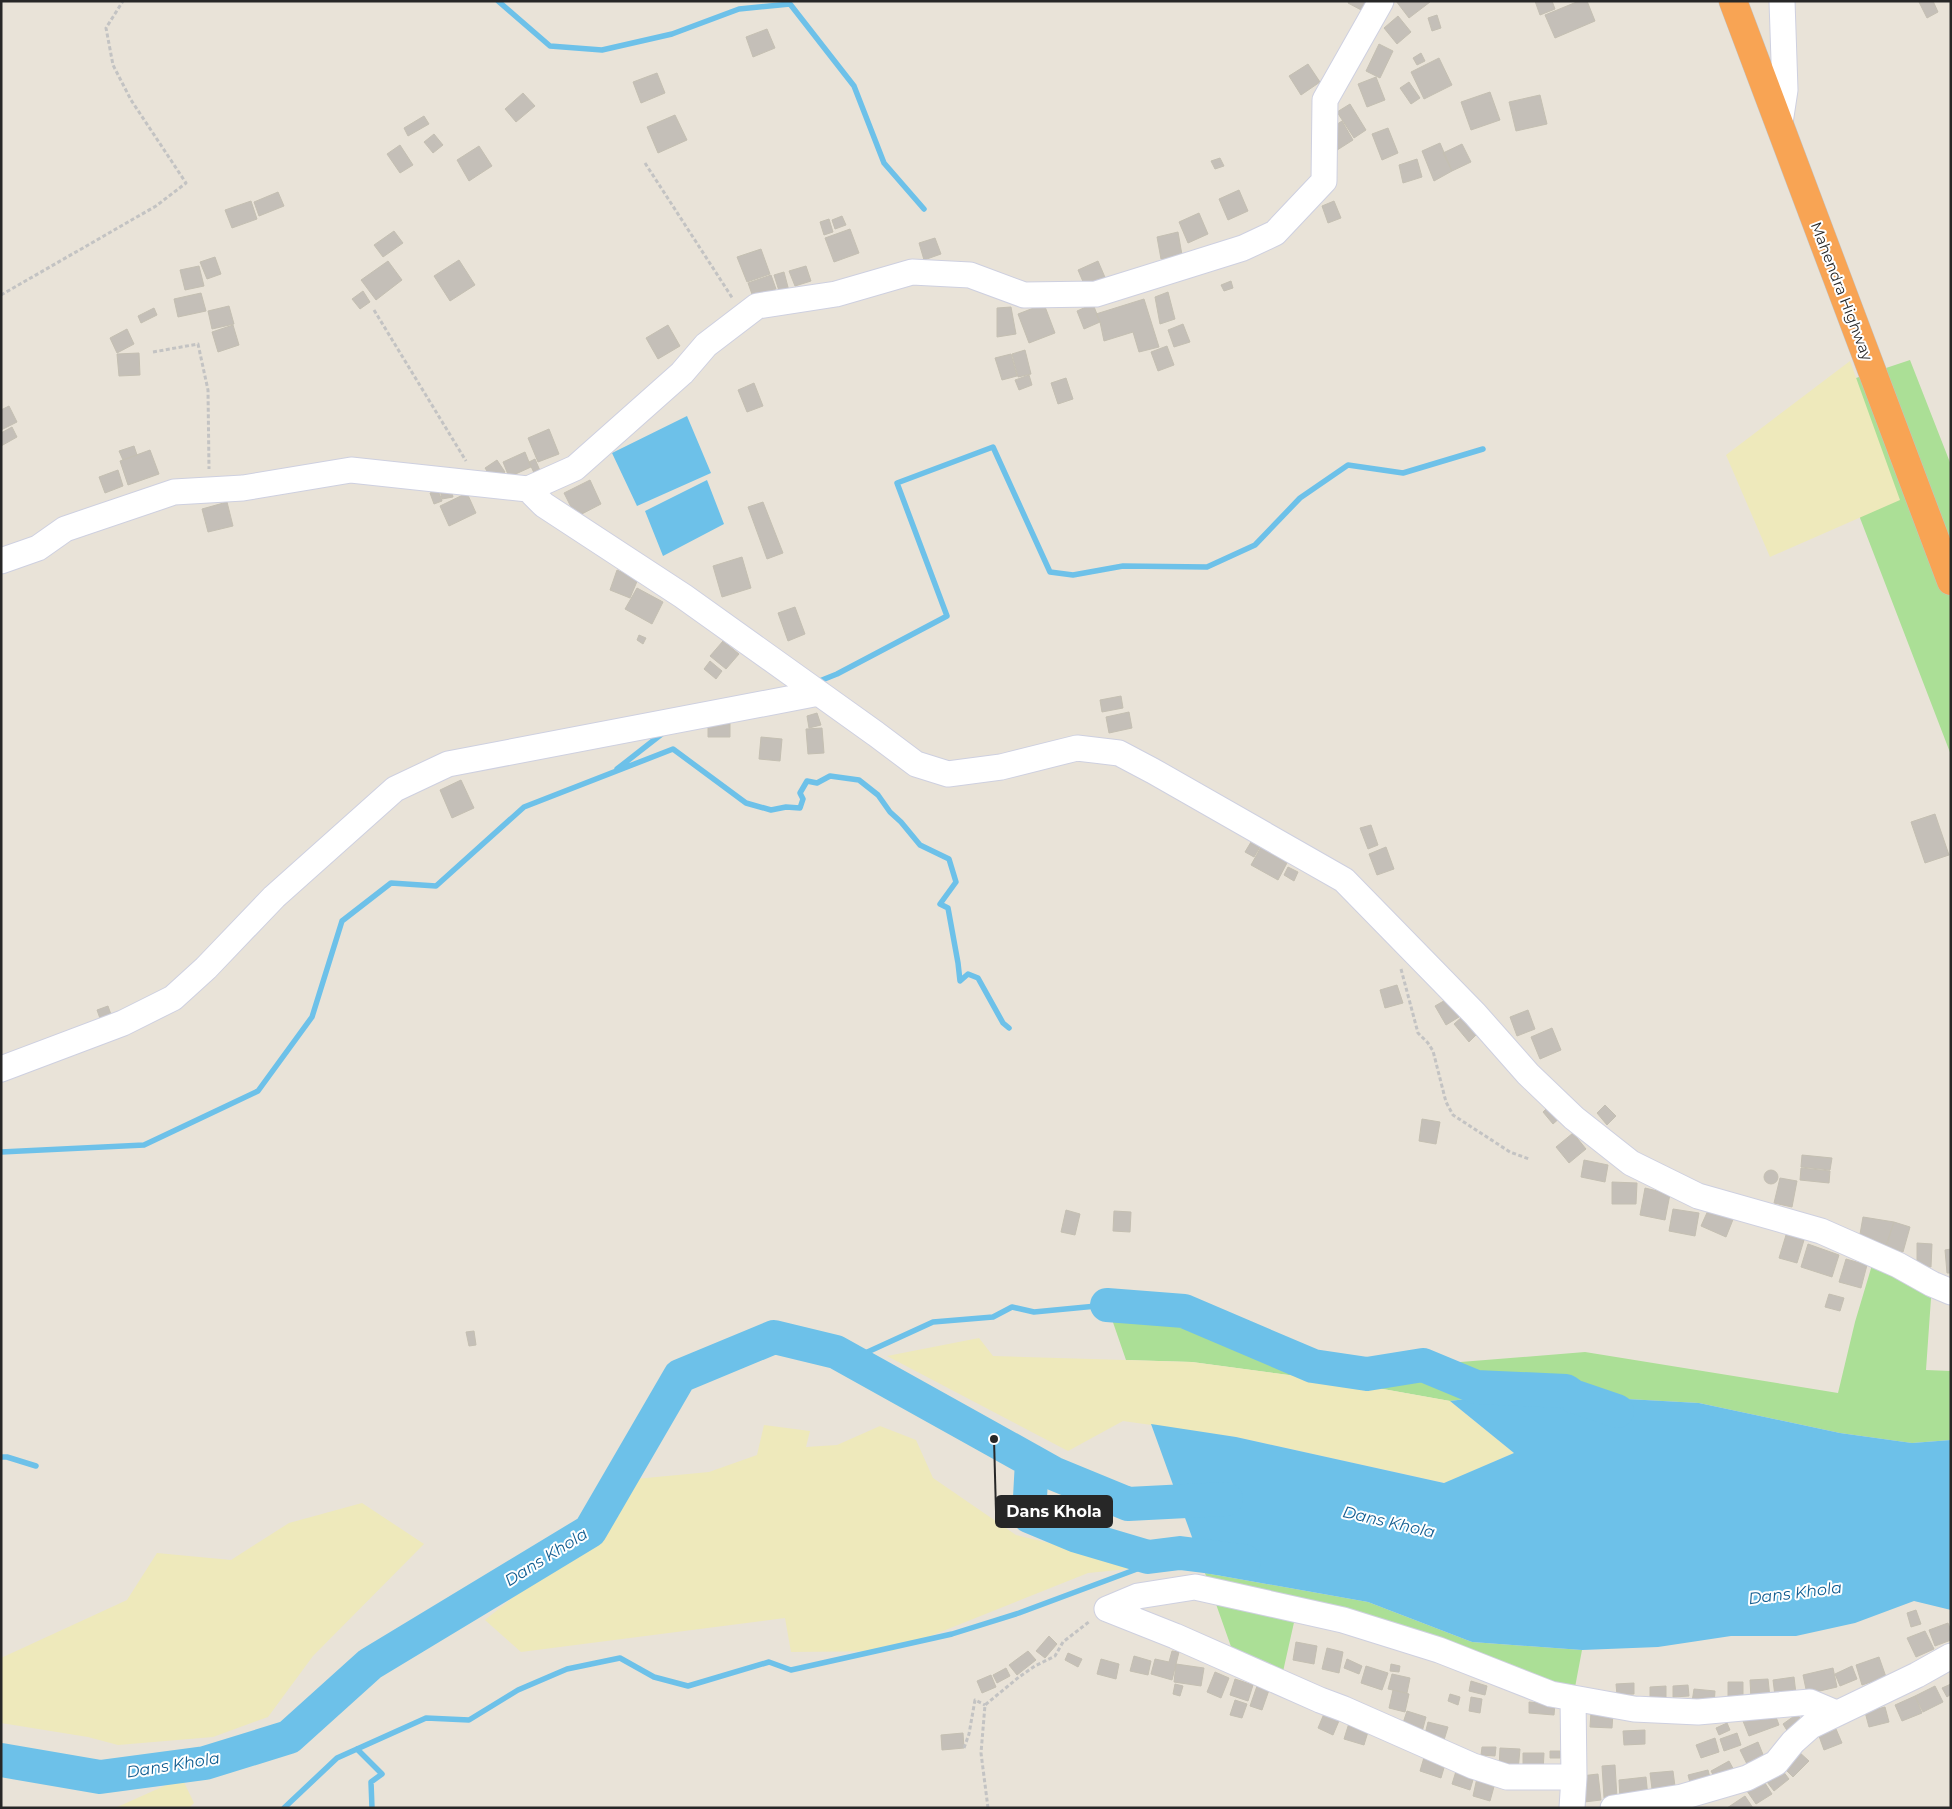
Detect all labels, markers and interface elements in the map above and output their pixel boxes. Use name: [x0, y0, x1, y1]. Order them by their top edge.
street label: Mahendra Highway: [1807, 219, 1878, 364]
callout: Dans Khola: [996, 1496, 1112, 1527]
text: Dans Khola: [1006, 1502, 1102, 1521]
water label: Dans Khola: [1341, 1502, 1437, 1542]
water label: Dans Khola: [501, 1524, 591, 1590]
water label: Dans Khola: [1747, 1578, 1843, 1608]
water label: Dans Khola: [125, 1748, 221, 1782]

